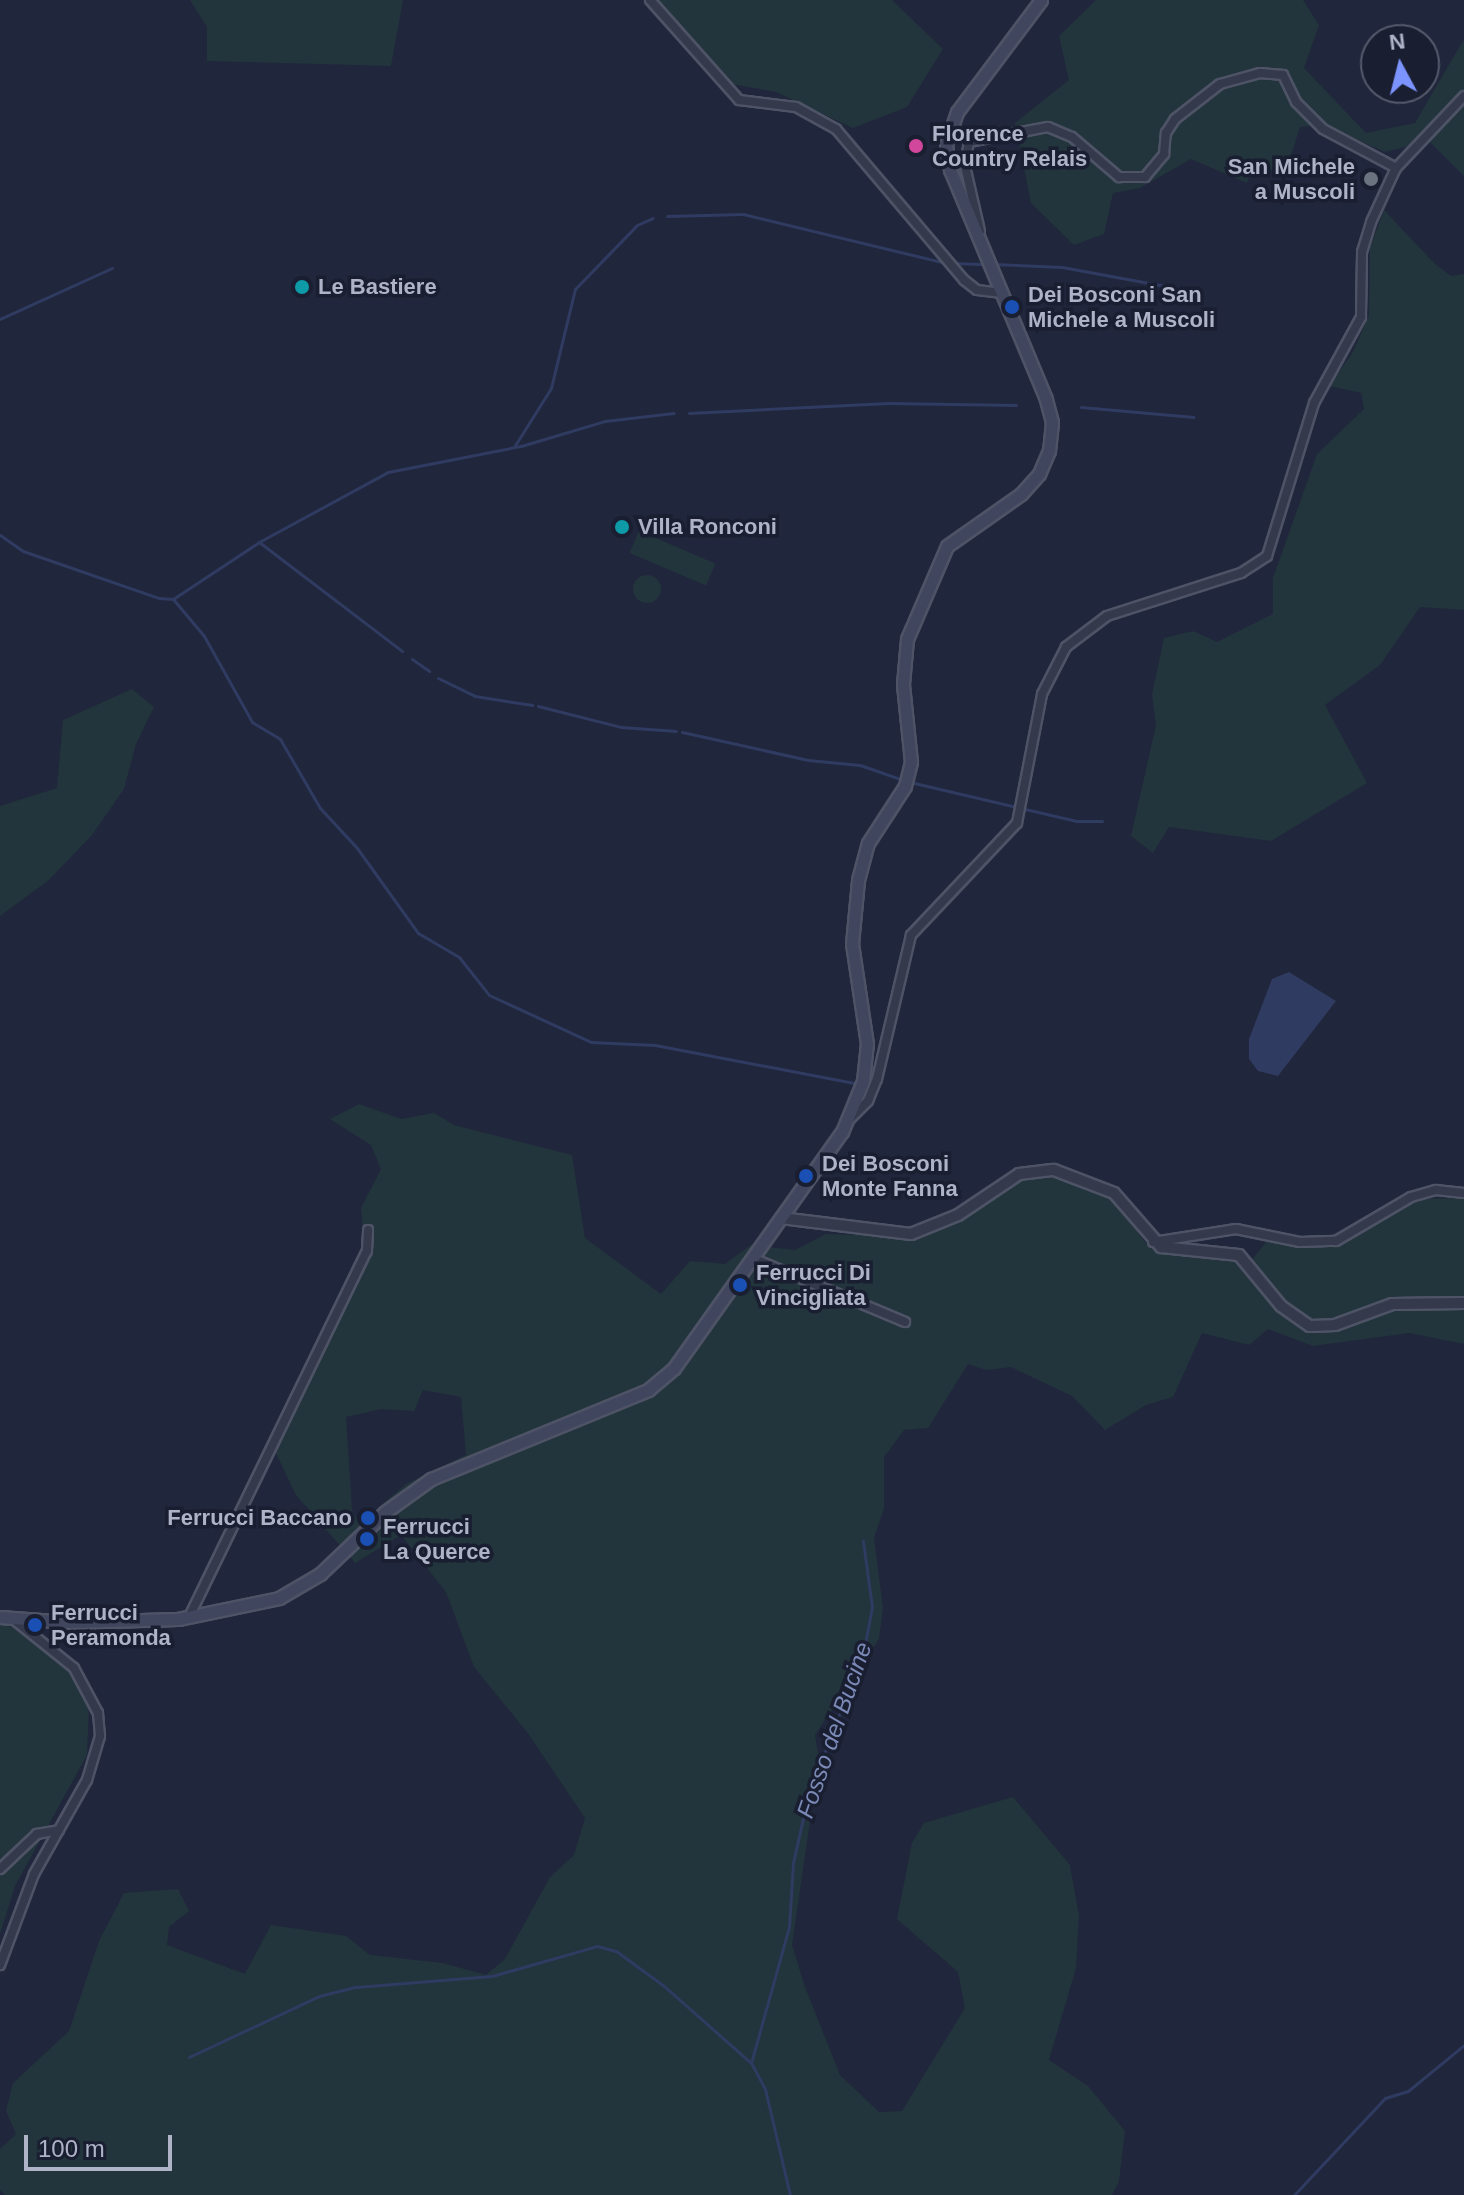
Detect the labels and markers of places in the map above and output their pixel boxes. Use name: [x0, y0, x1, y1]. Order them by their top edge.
place label: Florence Country Relais: [932, 120, 1087, 172]
marker: Florence Country Relais: [907, 137, 925, 155]
place label: San Michele a Muscoli: [1228, 153, 1355, 204]
marker: San Michele a Muscoli: [1362, 170, 1380, 188]
place label: Le Bastiere: [318, 274, 437, 300]
marker: Le Bastiere: [293, 278, 311, 296]
place label: Dei Bosconi San Michele a Muscoli: [1028, 281, 1215, 332]
marker: Dei Bosconi San Michele a Muscoli: [1003, 298, 1021, 316]
place label: Villa Ronconi: [638, 514, 777, 540]
marker: Villa Ronconi: [613, 518, 631, 536]
place label: Dei Bosconi Monte Fanna: [822, 1150, 958, 1202]
marker: Dei Bosconi Monte Fanna: [797, 1167, 815, 1185]
place label: Ferrucci Di Vincigliata: [756, 1259, 871, 1310]
marker: Ferrucci Di Vincigliata: [731, 1276, 749, 1294]
place label: Ferrucci Baccano: [167, 1505, 352, 1531]
marker: Ferrucci Baccano: [359, 1509, 377, 1527]
place label: Ferrucci La Querce: [383, 1513, 491, 1564]
marker: Ferrucci La Querce: [358, 1530, 376, 1548]
place label: Ferrucci Peramonda: [51, 1599, 171, 1650]
marker: Ferrucci Peramonda: [26, 1616, 44, 1634]

